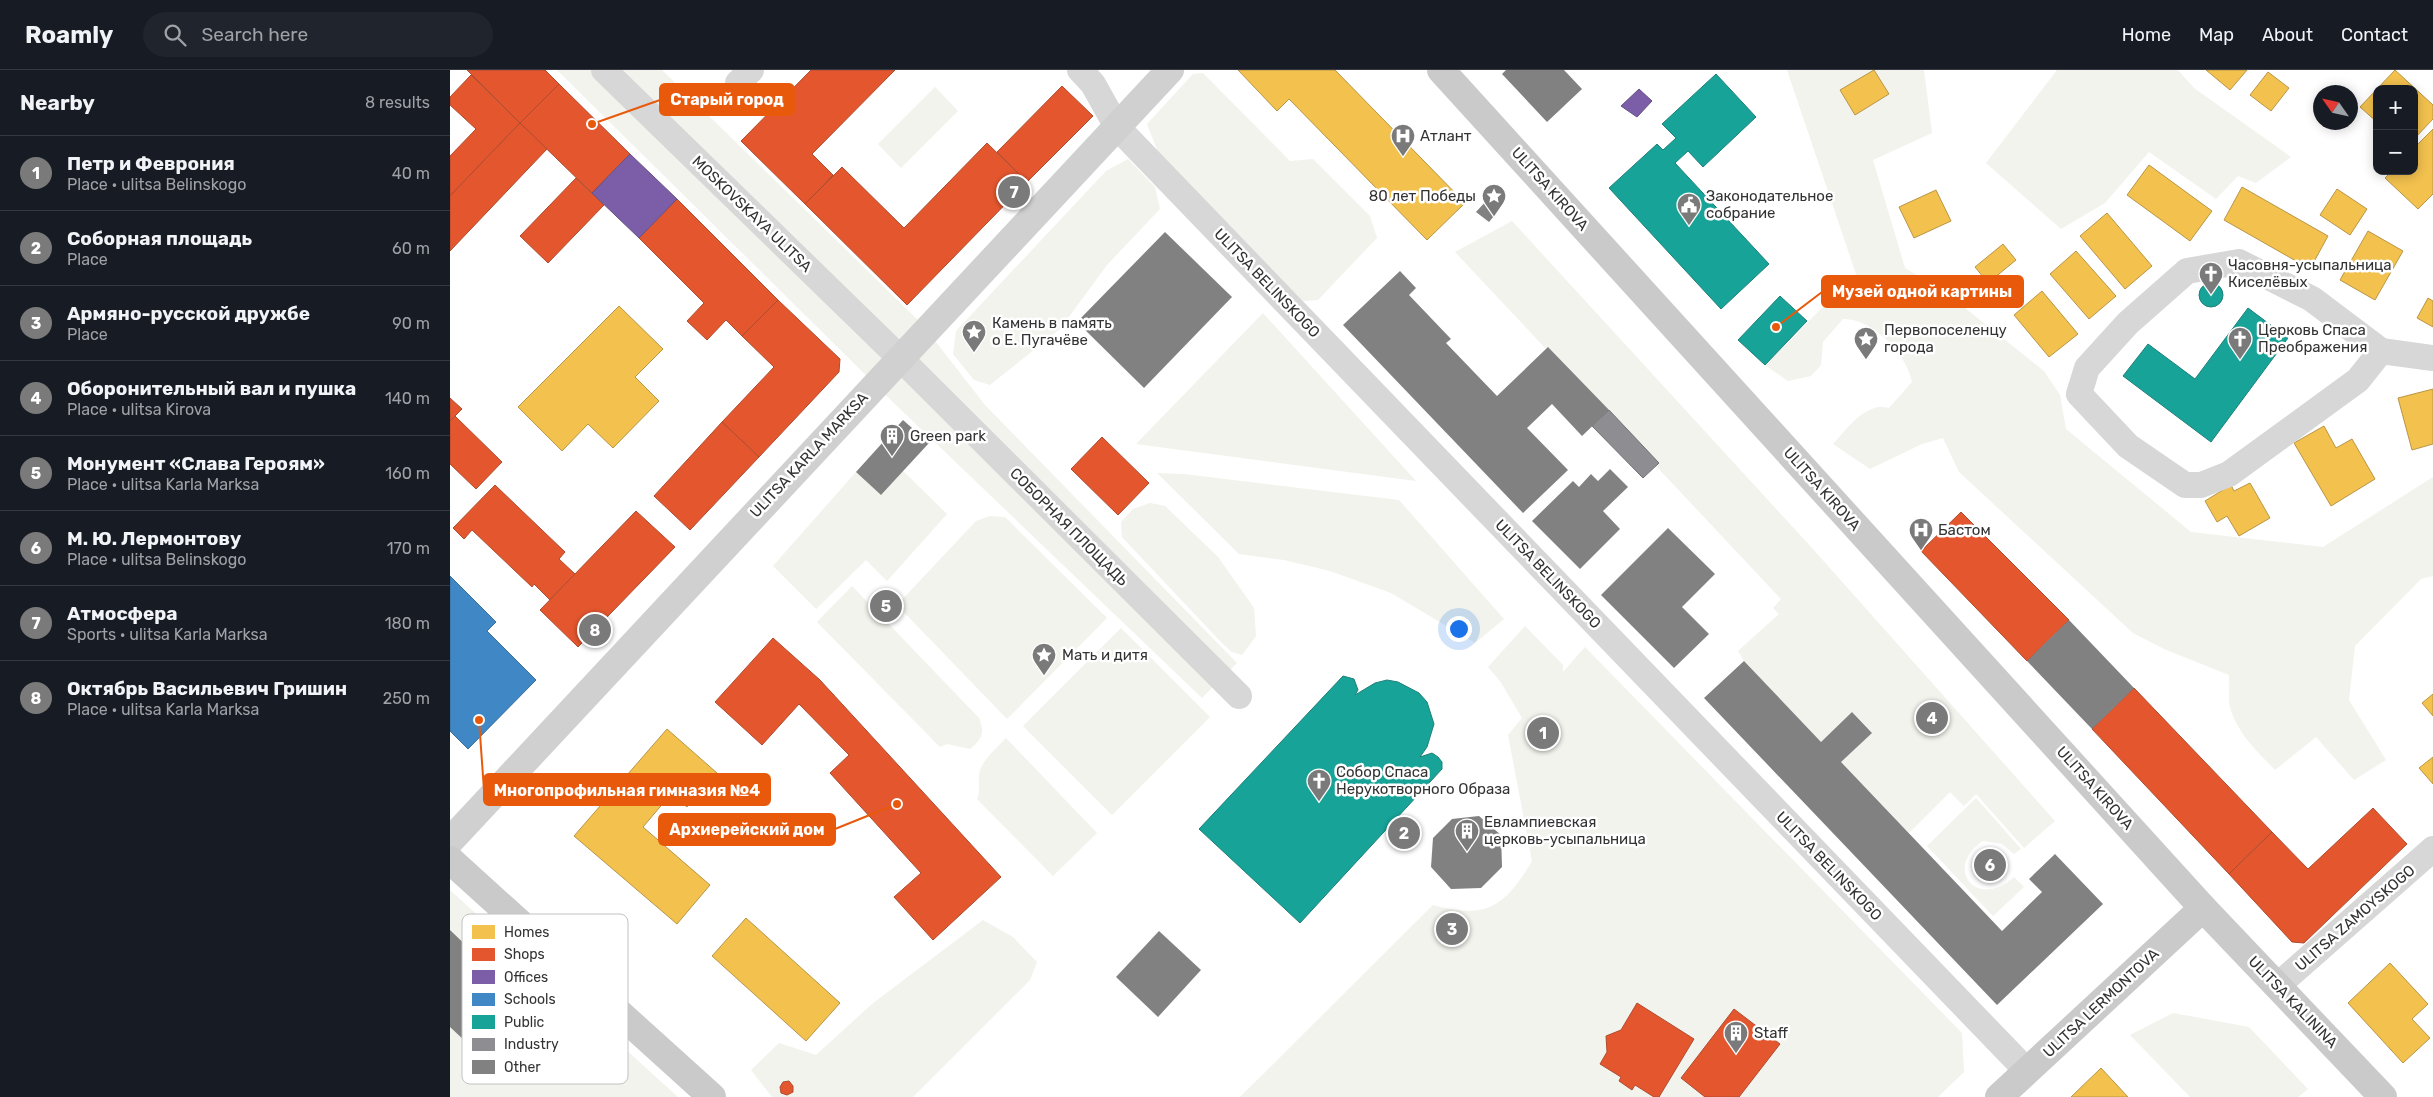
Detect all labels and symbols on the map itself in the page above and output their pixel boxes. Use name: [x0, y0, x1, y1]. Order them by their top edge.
callout: Старый город: [660, 84, 794, 115]
north arrow: [2313, 85, 2358, 130]
text: Старый город: [670, 90, 784, 109]
hospital icon: Атлант: [1390, 123, 1416, 157]
place label: Атлант: [1420, 127, 1472, 145]
street label: ULITSA KIROVA: [1508, 144, 1592, 234]
street label: MOSKOVSKAYA ULITSA: [688, 152, 816, 276]
pin: 7: [998, 173, 1030, 211]
place icon: 80 лет Победы: [1481, 183, 1507, 217]
place label: 80 лет Победы: [1369, 187, 1476, 205]
place label: Законодательное собрание: [1706, 187, 1833, 222]
public building icon: Законодательное собрание: [1676, 192, 1702, 226]
street label: ULITSA BELINSKOGO: [1210, 225, 1324, 341]
place label: Часовня-усыпальница Киселёвых: [2228, 256, 2392, 291]
church icon: Часовня-усыпальница Киселёвых: [2198, 261, 2224, 295]
callout: Музей одной картины: [1822, 276, 2023, 307]
text: Музей одной картины: [1832, 282, 2012, 301]
place label: Камень в память о Е. Пугачёве: [992, 314, 1112, 349]
place icon: Камень в память о Е. Пугачёве: [961, 319, 987, 353]
place label: Первопоселенцу города: [1884, 321, 2007, 356]
place label: Церковь Спаса Преображения: [2258, 321, 2367, 356]
place icon: Первопоселенцу города: [1853, 326, 1879, 360]
church icon: Церковь Спаса Преображения: [2227, 326, 2253, 360]
street label: ULITSA KARLA MARKSA: [746, 389, 872, 521]
building icon: Green park: [879, 423, 905, 457]
place label: Green park: [910, 427, 986, 445]
street label: ULITSA KIROVA: [1780, 444, 1864, 534]
street label: СОБОРНАЯ ПЛОЩАДЬ: [1006, 464, 1132, 590]
street label: ULITSA BELINSKOGO: [1491, 516, 1605, 632]
hospital icon: Бастом: [1908, 517, 1934, 551]
place label: Бастом: [1938, 521, 1991, 539]
pin: 5: [870, 587, 902, 625]
pin: 8: [579, 611, 611, 649]
your location: [1446, 616, 1472, 642]
place icon: Мать и дитя: [1031, 642, 1057, 676]
place label: Мать и дитя: [1062, 646, 1148, 664]
pin: 4: [1916, 699, 1948, 737]
pin: 1: [1527, 714, 1559, 752]
street label: ULITSA KIROVA: [2053, 743, 2137, 833]
place label: Собор Спаса Нерукотворного Образа: [1336, 763, 1510, 798]
church icon: Собор Спаса Нерукотворного Образа: [1306, 768, 1332, 802]
callout: Многопрофильная гимназия №4: [484, 774, 770, 805]
text: Многопрофильная гимназия №4: [494, 781, 760, 800]
street label: ULITSA BELINSKOGO: [1772, 808, 1886, 924]
place label: Евлампиевская церковь-усыпальница: [1484, 813, 1646, 848]
callout: Архиерейский дом: [659, 814, 835, 845]
pin: 2: [1388, 814, 1420, 852]
building icon: Евлампиевская церковь-усыпальница: [1454, 818, 1480, 852]
text: Архиерейский дом: [669, 820, 825, 839]
pin: 6: [1974, 846, 2006, 884]
street label: ULITSA ZAMOYSKOGO: [2292, 861, 2418, 975]
pin: 3: [1436, 910, 1468, 948]
legend: [462, 914, 628, 1084]
text: Homes: [504, 924, 549, 941]
street label: ULITSA LERMONTOVA: [2039, 945, 2163, 1061]
text: Shops: [504, 946, 545, 963]
street label: ULITSA KALININA: [2245, 952, 2341, 1052]
text: Offices: [504, 969, 548, 986]
text: Schools: [504, 991, 556, 1008]
text: Public: [504, 1014, 545, 1031]
building icon: Staff: [1723, 1020, 1749, 1054]
place label: Staff: [1754, 1024, 1788, 1042]
text: Industry: [504, 1036, 559, 1053]
text: Other: [504, 1059, 541, 1076]

